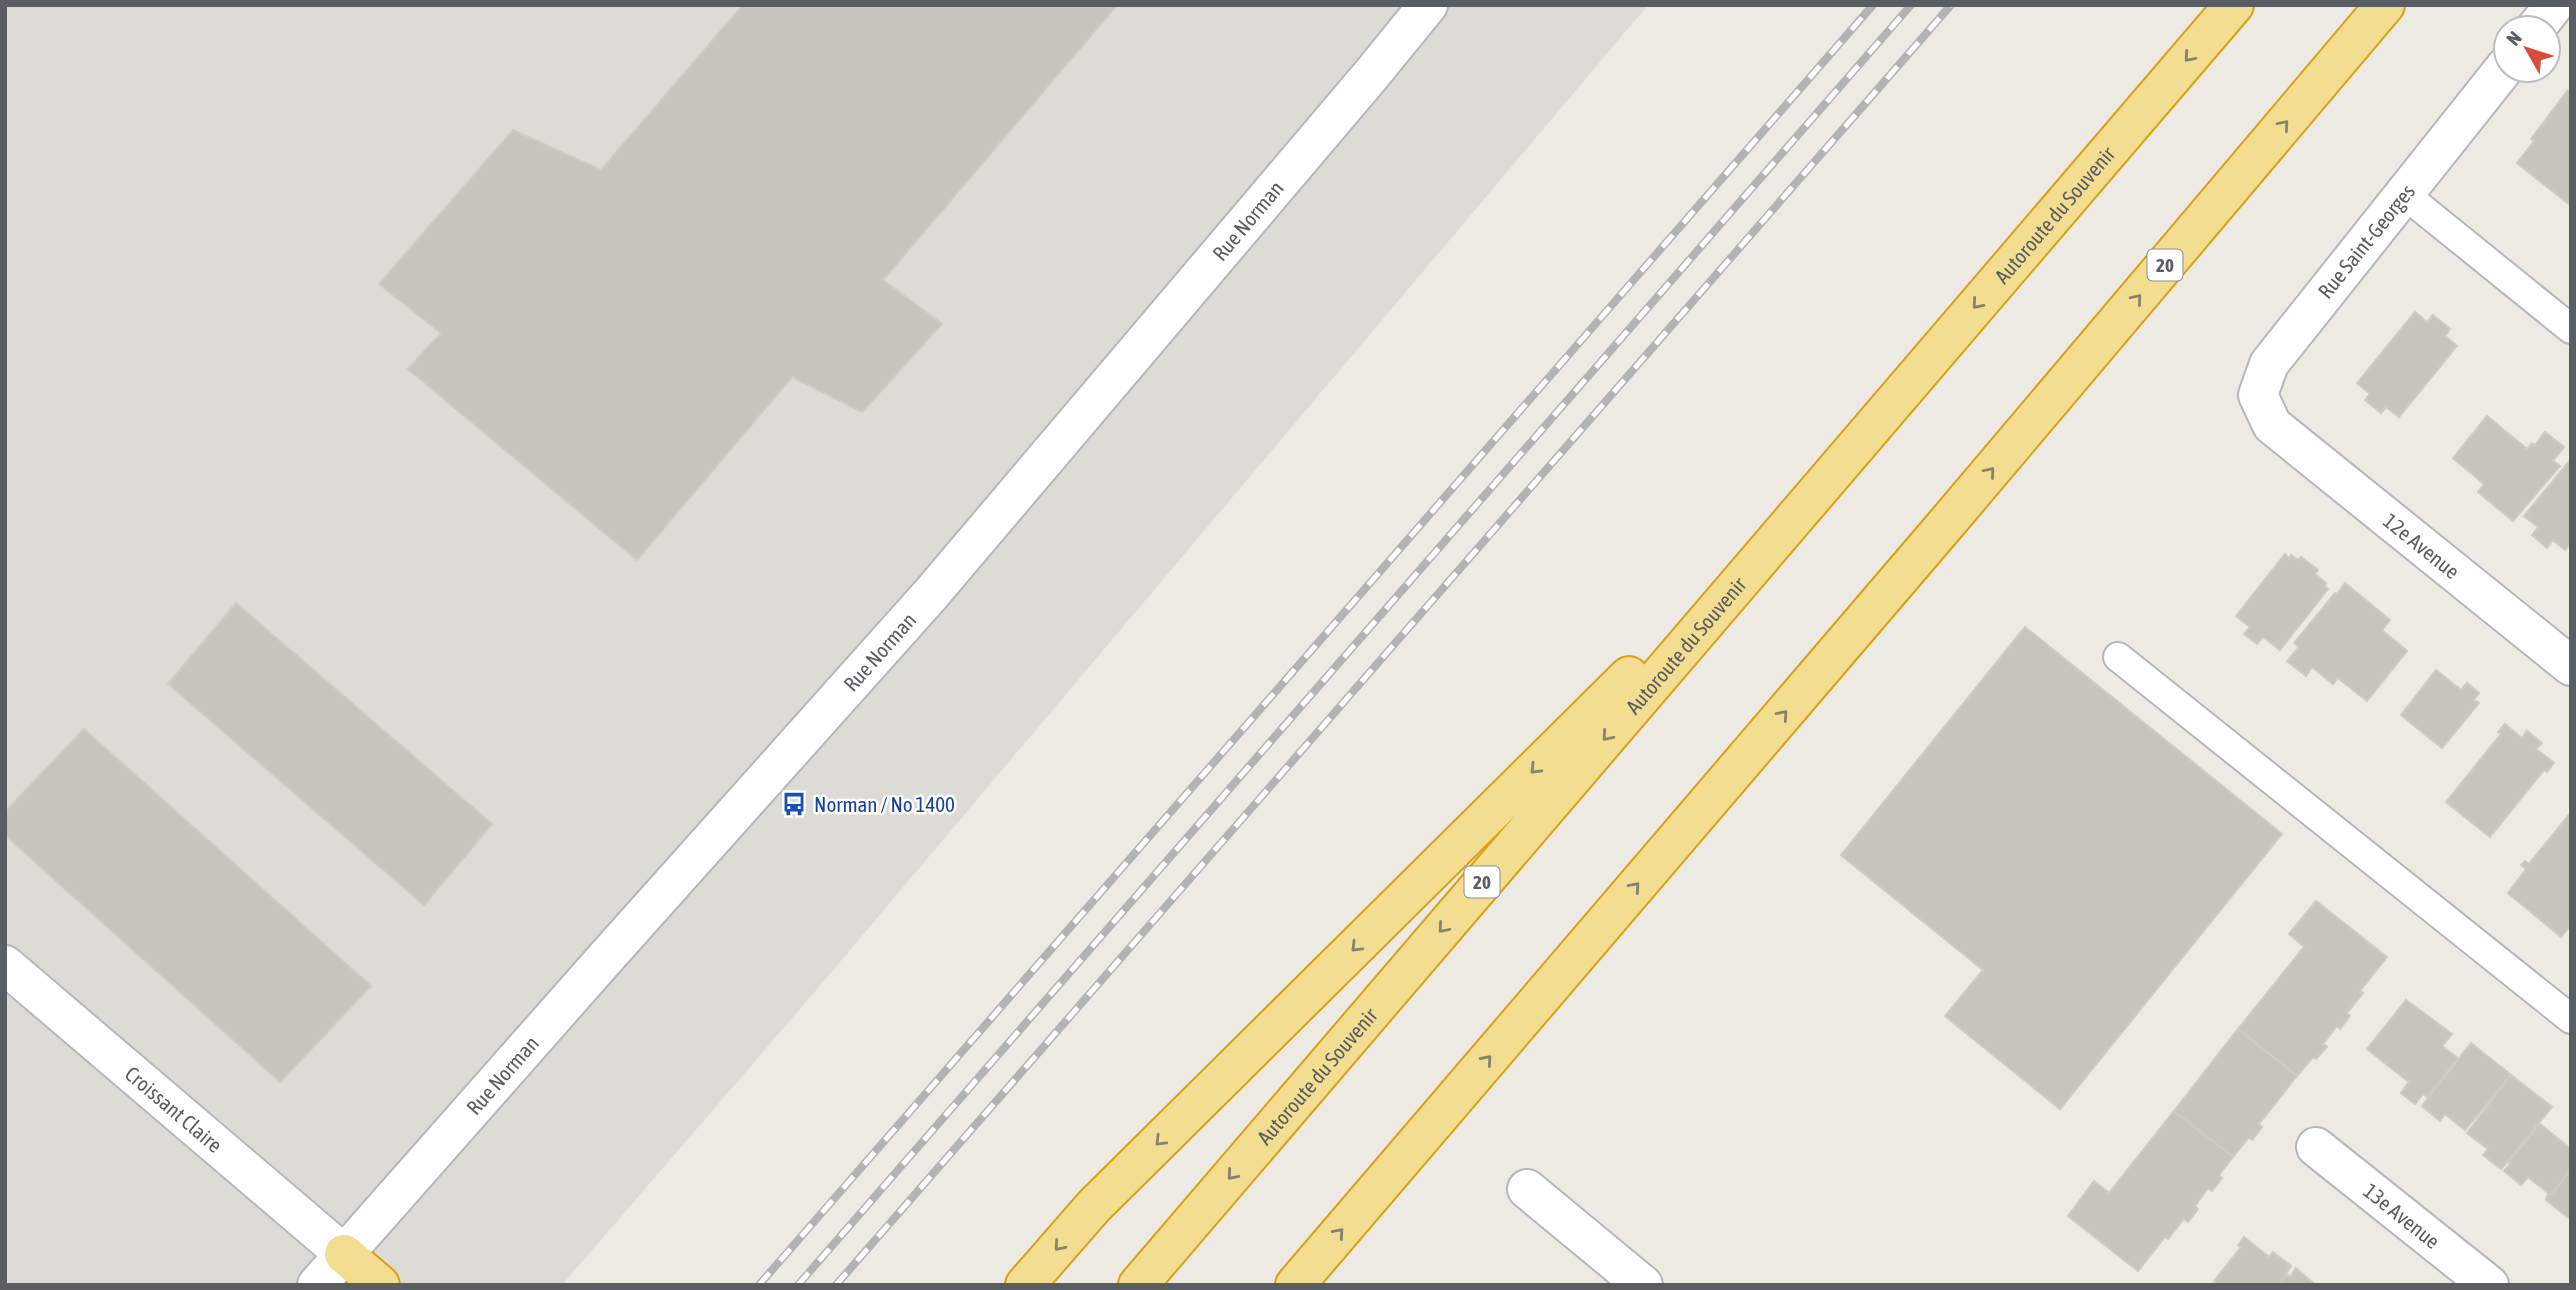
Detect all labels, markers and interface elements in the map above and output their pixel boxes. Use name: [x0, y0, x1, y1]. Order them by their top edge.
north arrow: [2492, 14, 2562, 84]
text: N: [2502, 27, 2526, 50]
one-way arrow: [2185, 49, 2197, 62]
one-way arrow: [2276, 120, 2288, 133]
street label: Autoroute du Souvenir: [1989, 141, 2120, 288]
street label: Rue Norman: [1207, 176, 1288, 265]
street label: Rue Saint-Georges: [2313, 179, 2419, 303]
road number: 20: [2148, 249, 2182, 280]
one-way arrow: [2129, 294, 2141, 307]
one-way arrow: [1973, 296, 1985, 309]
one-way arrow: [1982, 468, 1994, 481]
street label: 12e Avenue: [2379, 508, 2464, 583]
street label: Autoroute du Souvenir: [1621, 572, 1751, 718]
street label: Rue Norman: [838, 608, 921, 696]
one-way arrow: [1775, 710, 1787, 723]
one-way arrow: [1603, 728, 1615, 741]
one-way arrow: [1530, 761, 1543, 774]
bus stop icon: Norman / No 1400: [780, 790, 808, 818]
place label: Norman / No 1400: [814, 792, 955, 816]
road number: 20: [1464, 866, 1500, 898]
one-way arrow: [1627, 883, 1639, 896]
one-way arrow: [1439, 919, 1451, 932]
one-way arrow: [1351, 938, 1364, 951]
street label: Autoroute du Souvenir: [1252, 1002, 1382, 1149]
street label: Rue Norman: [461, 1031, 543, 1119]
one-way arrow: [1479, 1055, 1491, 1068]
street label: Croissant Claire: [121, 1061, 227, 1157]
one-way arrow: [1155, 1133, 1168, 1146]
one-way arrow: [1228, 1167, 1240, 1180]
street label: 13e Avenue: [2359, 1178, 2445, 1253]
one-way arrow: [1331, 1228, 1343, 1241]
one-way arrow: [1055, 1237, 1067, 1250]

